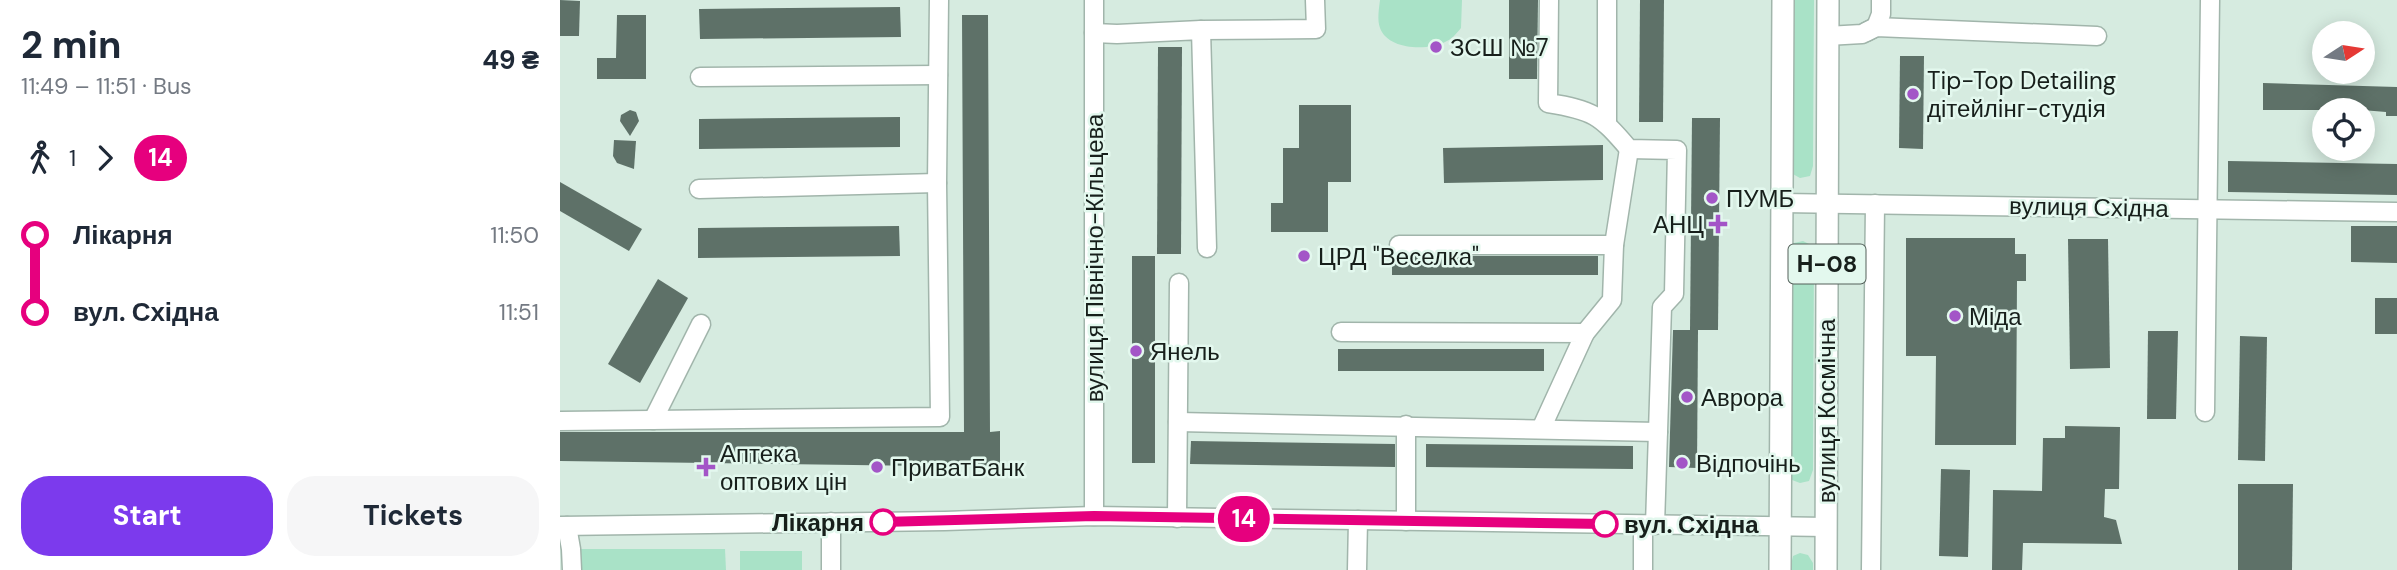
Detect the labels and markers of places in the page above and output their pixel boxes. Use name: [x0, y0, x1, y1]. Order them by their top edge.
place label: ЗСШ №7: [1450, 32, 1549, 63]
marker: ЗСШ №7: [1428, 39, 1444, 55]
place label: Tip-Top Detailing дітейлiнг-студiя: [1927, 65, 2116, 124]
marker: Tip-Top Detailing дітейлiнг-студiя: [1905, 86, 1921, 102]
place label: ПУМБ: [1726, 183, 1794, 214]
marker: ПУМБ: [1704, 190, 1720, 206]
place label: АНЦ: [1653, 209, 1704, 240]
marker: АНЦ: [1710, 216, 1726, 232]
place label: ЦРД "Веселка": [1318, 241, 1479, 272]
marker: ЦРД "Веселка": [1296, 248, 1312, 264]
place label: Міда: [1969, 301, 2022, 332]
marker: Міда: [1947, 308, 1963, 324]
place label: Янель: [1150, 336, 1220, 367]
marker: Янель: [1128, 343, 1144, 359]
place label: Аврора: [1701, 382, 1784, 413]
marker: Аврора: [1679, 389, 1695, 405]
place label: Аптека оптових цін: [720, 438, 847, 497]
place label: Відпочінь: [1696, 448, 1801, 479]
place label: ПриватБанк: [891, 452, 1025, 483]
marker: Відпочінь: [1674, 455, 1690, 471]
marker: Аптека оптових цін: [698, 459, 714, 475]
marker: ПриватБанк: [869, 459, 885, 475]
place label: Лікарня: [772, 507, 864, 538]
marker: Лікарня: [870, 509, 896, 535]
place label: вул. Східна: [1624, 509, 1759, 540]
marker: вул. Східна: [1592, 511, 1618, 537]

